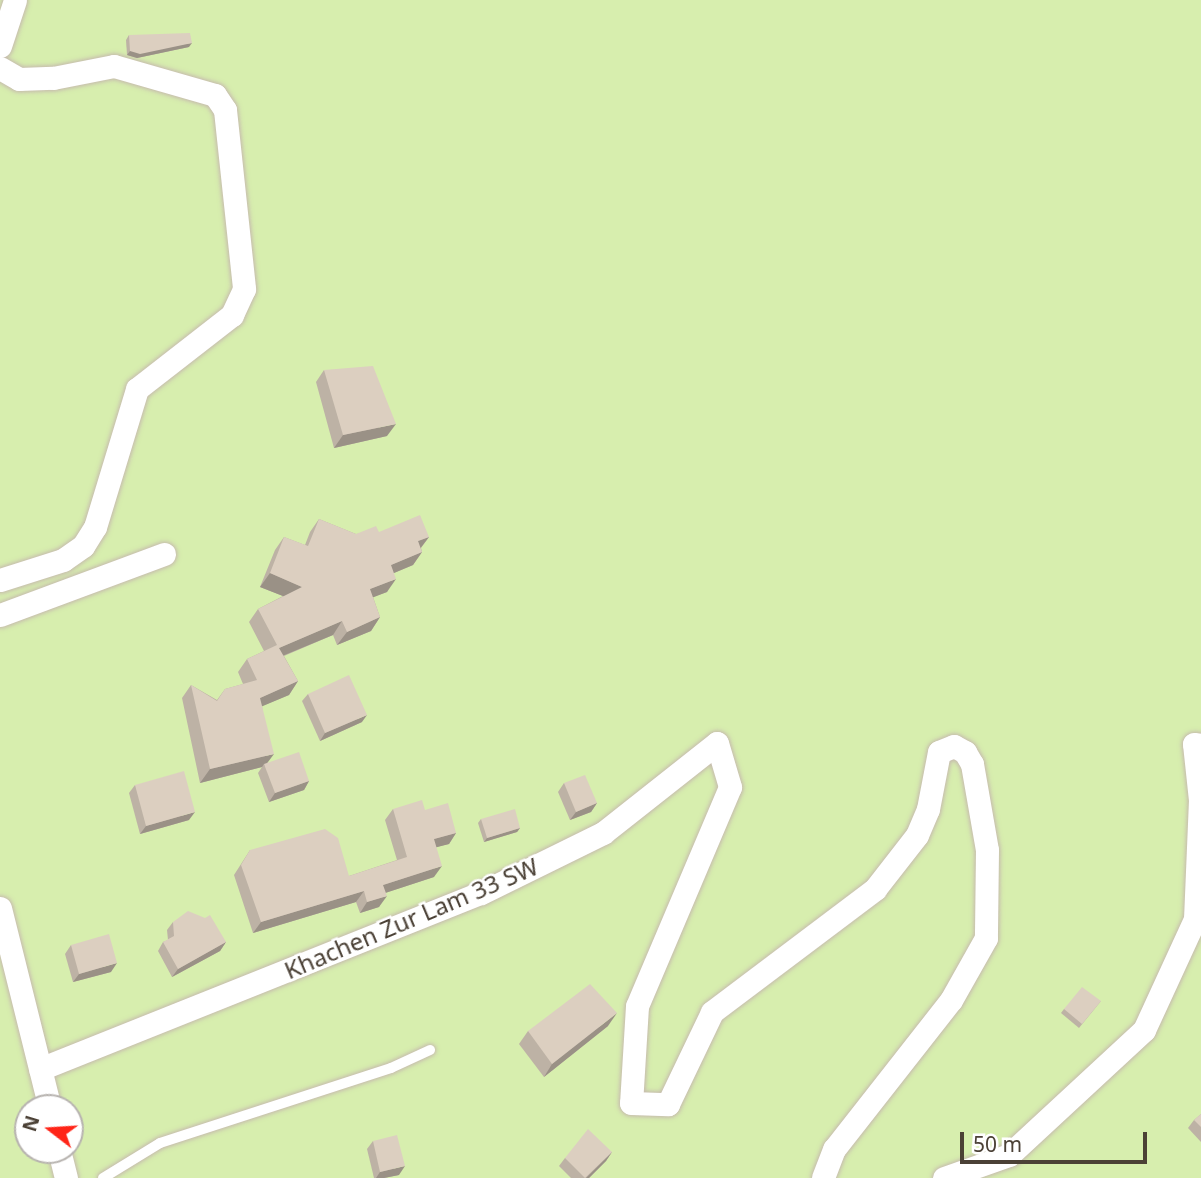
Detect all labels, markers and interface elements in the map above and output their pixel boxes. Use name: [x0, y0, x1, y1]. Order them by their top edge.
street label: Khachen Zur Lam 33 SW: [280, 851, 542, 985]
north arrow: [14, 1094, 84, 1164]
text: N: [16, 1112, 46, 1135]
scale bar: [963, 1118, 1150, 1162]
text: 50 m: [973, 1130, 1022, 1158]

